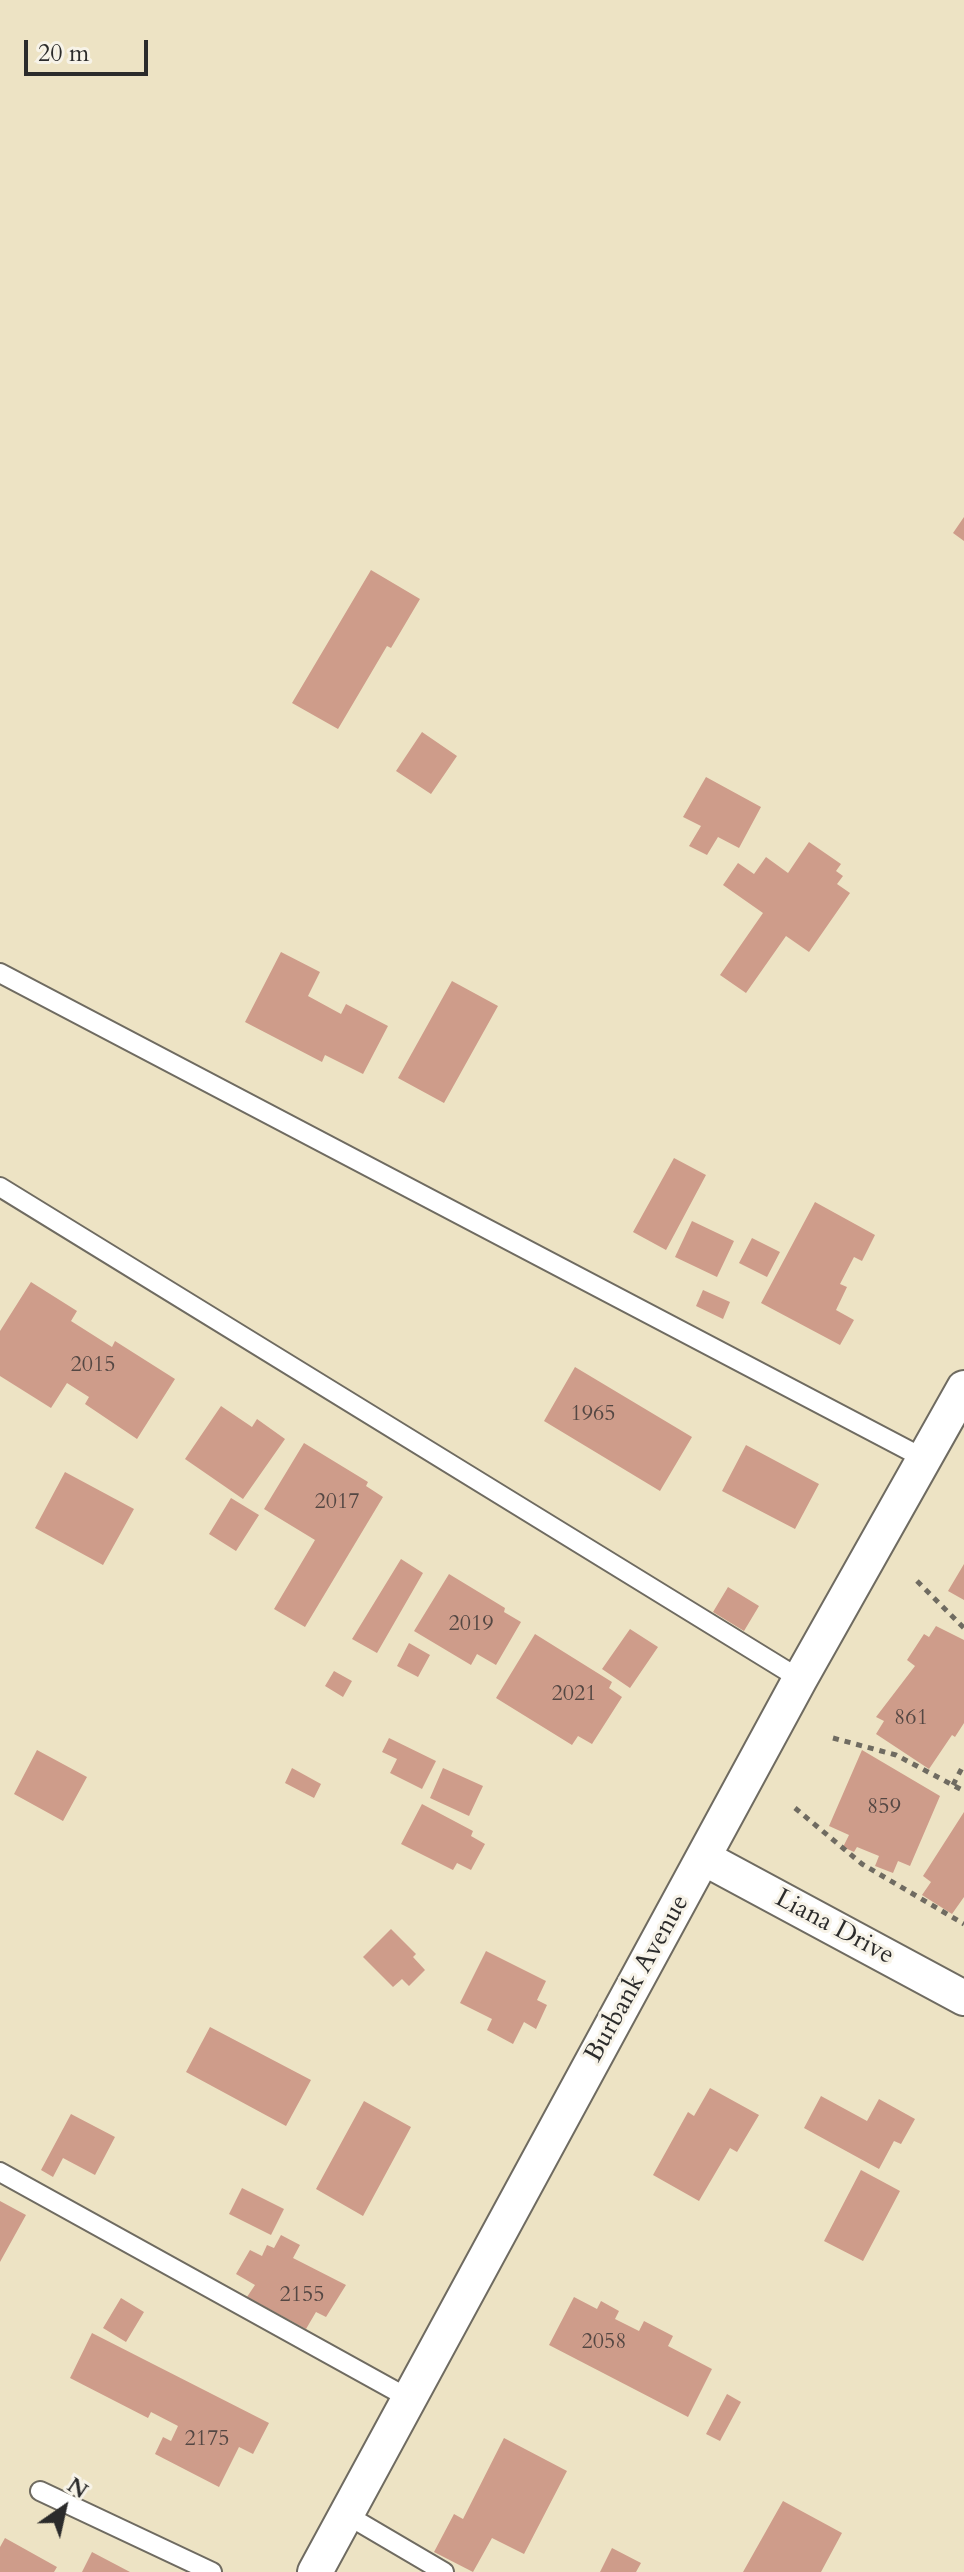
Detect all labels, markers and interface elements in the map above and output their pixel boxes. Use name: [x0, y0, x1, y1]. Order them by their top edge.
scale bar: [28, 24, 152, 74]
text: 20 m: [38, 37, 89, 70]
house number: 2015: [70, 1353, 116, 1379]
house number: 1965: [570, 1402, 616, 1428]
house number: 2017: [314, 1490, 360, 1516]
house number: 2019: [448, 1612, 494, 1638]
house number: 2021: [551, 1682, 597, 1708]
house number: 861: [894, 1706, 928, 1732]
house number: 859: [867, 1795, 901, 1821]
street label: Liana Drive: [769, 1884, 899, 1972]
street label: Burbank Avenue: [579, 1890, 697, 2068]
house number: 2155: [279, 2283, 325, 2309]
house number: 2058: [581, 2330, 627, 2356]
house number: 2175: [184, 2427, 230, 2453]
north arrow: [24, 2468, 104, 2548]
text: N: [61, 2470, 94, 2506]

